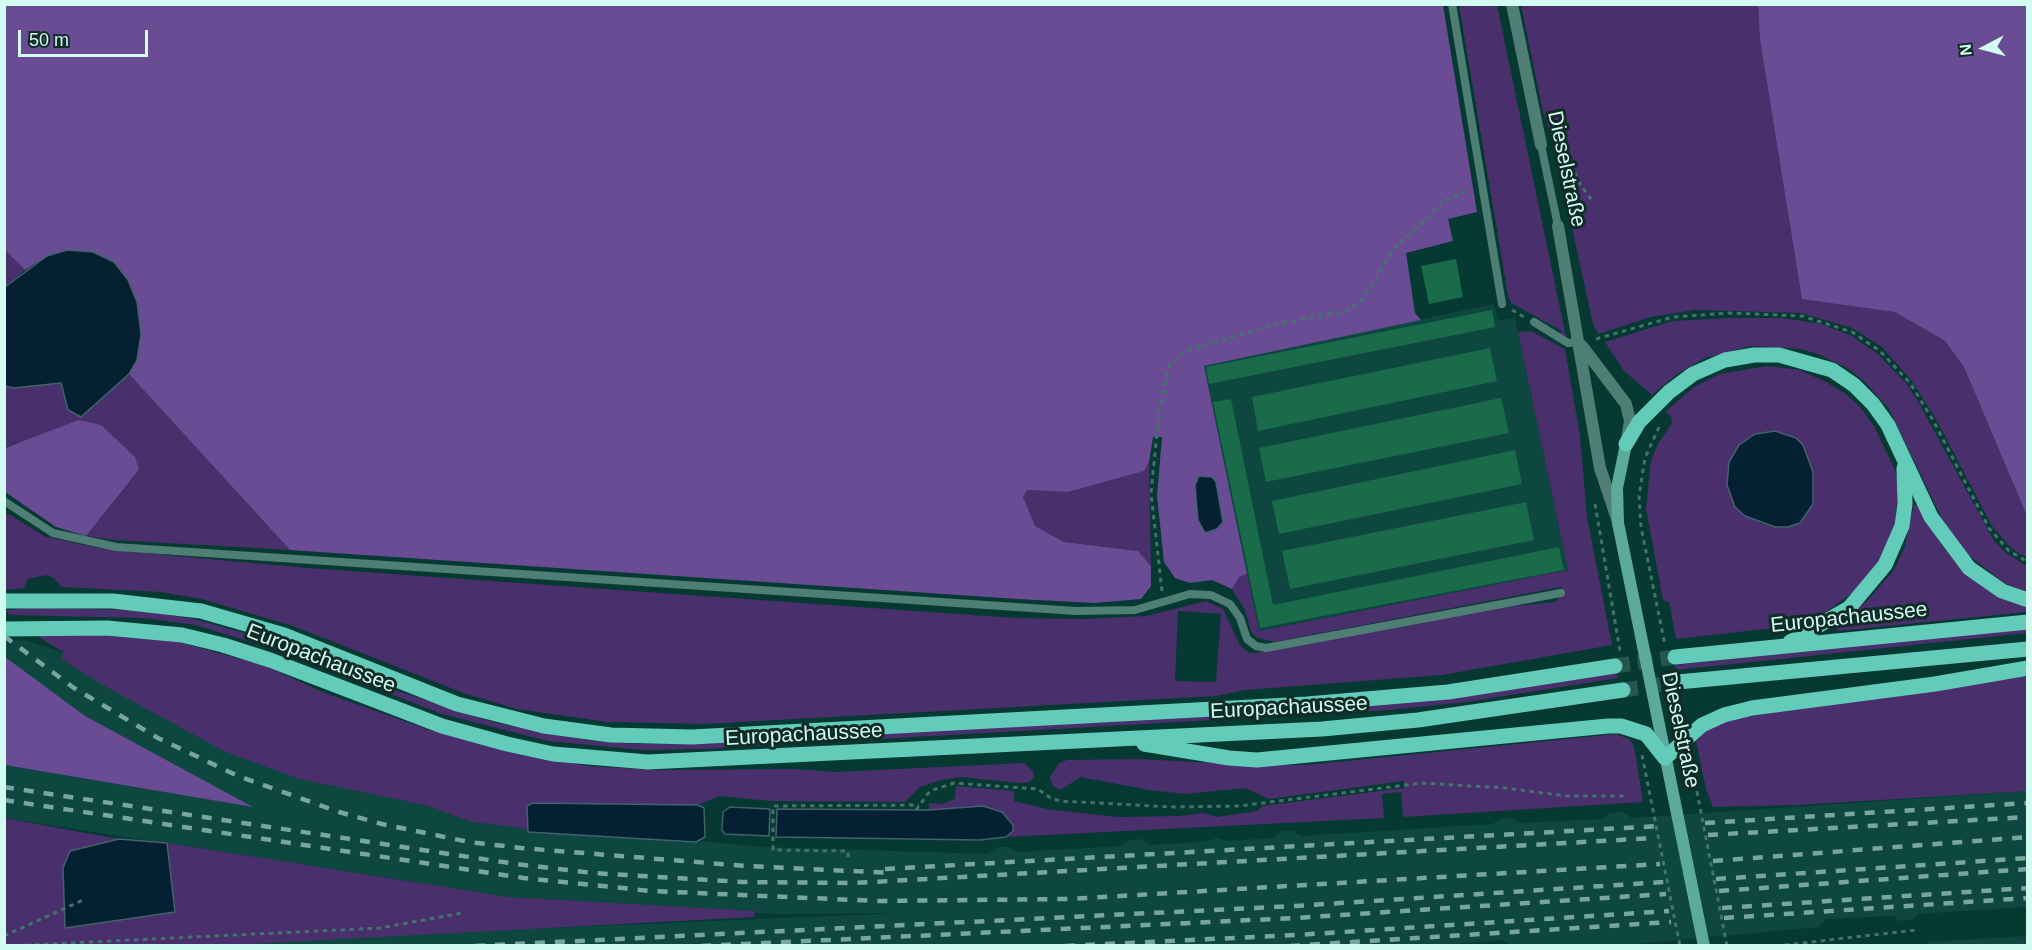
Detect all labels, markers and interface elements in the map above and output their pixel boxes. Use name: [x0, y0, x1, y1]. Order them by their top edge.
scale bar: [21, 18, 152, 56]
north arrow: [1954, 18, 2014, 78]
text: 50 m: [29, 30, 69, 50]
text: N: [1957, 43, 1975, 57]
street label: Dieselstraße: [1541, 109, 1591, 229]
street label: Europachaussee: [1769, 597, 1929, 639]
street label: Europachaussee: [243, 619, 399, 699]
street label: Dieselstraße: [1655, 670, 1705, 790]
street label: Europachaussee: [1210, 691, 1368, 725]
street label: Europachaussee: [725, 718, 883, 752]

